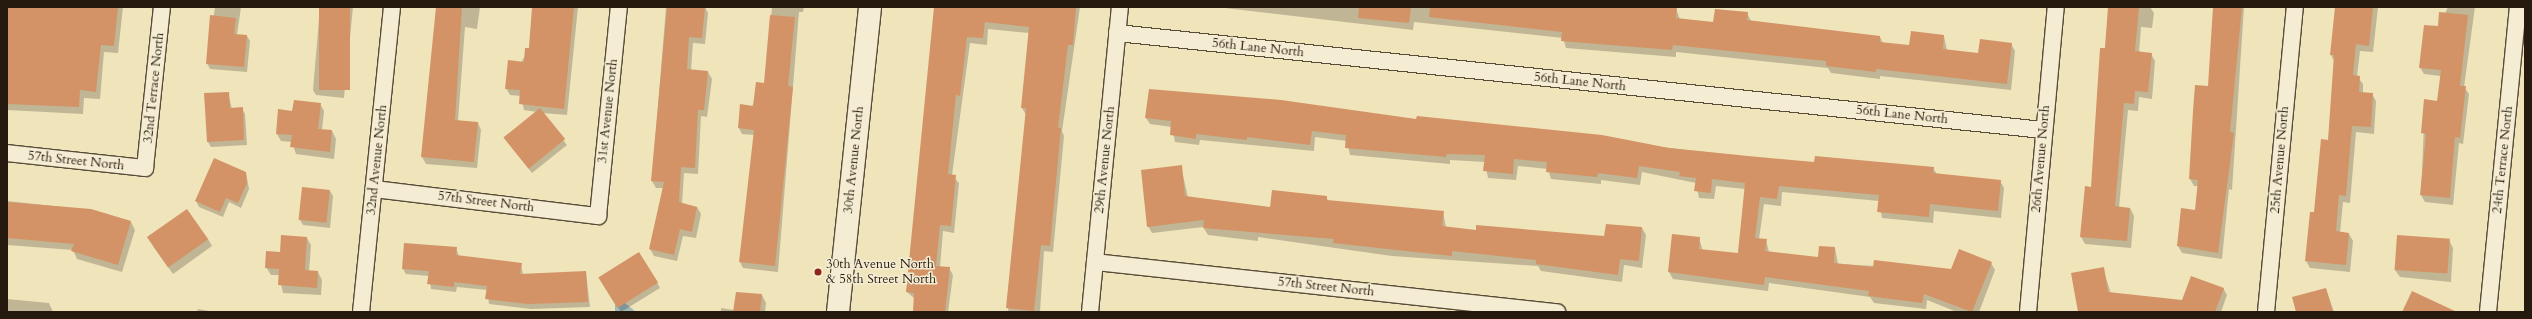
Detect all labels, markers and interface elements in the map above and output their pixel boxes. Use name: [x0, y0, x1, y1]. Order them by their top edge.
street label: 32nd Terrace North: [140, 32, 168, 144]
street label: 56th Lane North: [1211, 35, 1305, 61]
street label: 31st Avenue North: [595, 58, 621, 164]
street label: 56th Lane North: [1533, 69, 1627, 95]
street label: 56th Lane North: [1855, 102, 1949, 128]
street label: 32nd Avenue North: [363, 104, 391, 216]
street label: 26th Avenue North: [2029, 105, 2053, 213]
street label: 24th Terrace North: [2490, 105, 2516, 215]
street label: 30th Avenue North: [841, 106, 867, 214]
street label: 29th Avenue North: [1092, 106, 1118, 214]
street label: 25th Avenue North: [2268, 106, 2292, 214]
street label: 57th Street North: [27, 148, 125, 174]
street label: 57th Street North: [437, 188, 535, 216]
place label: 30th Avenue North & 58th Street North: [826, 257, 936, 288]
marker: 30th Avenue North & 58th Street North: [813, 267, 823, 277]
street label: 57th Street North: [1277, 274, 1375, 300]

